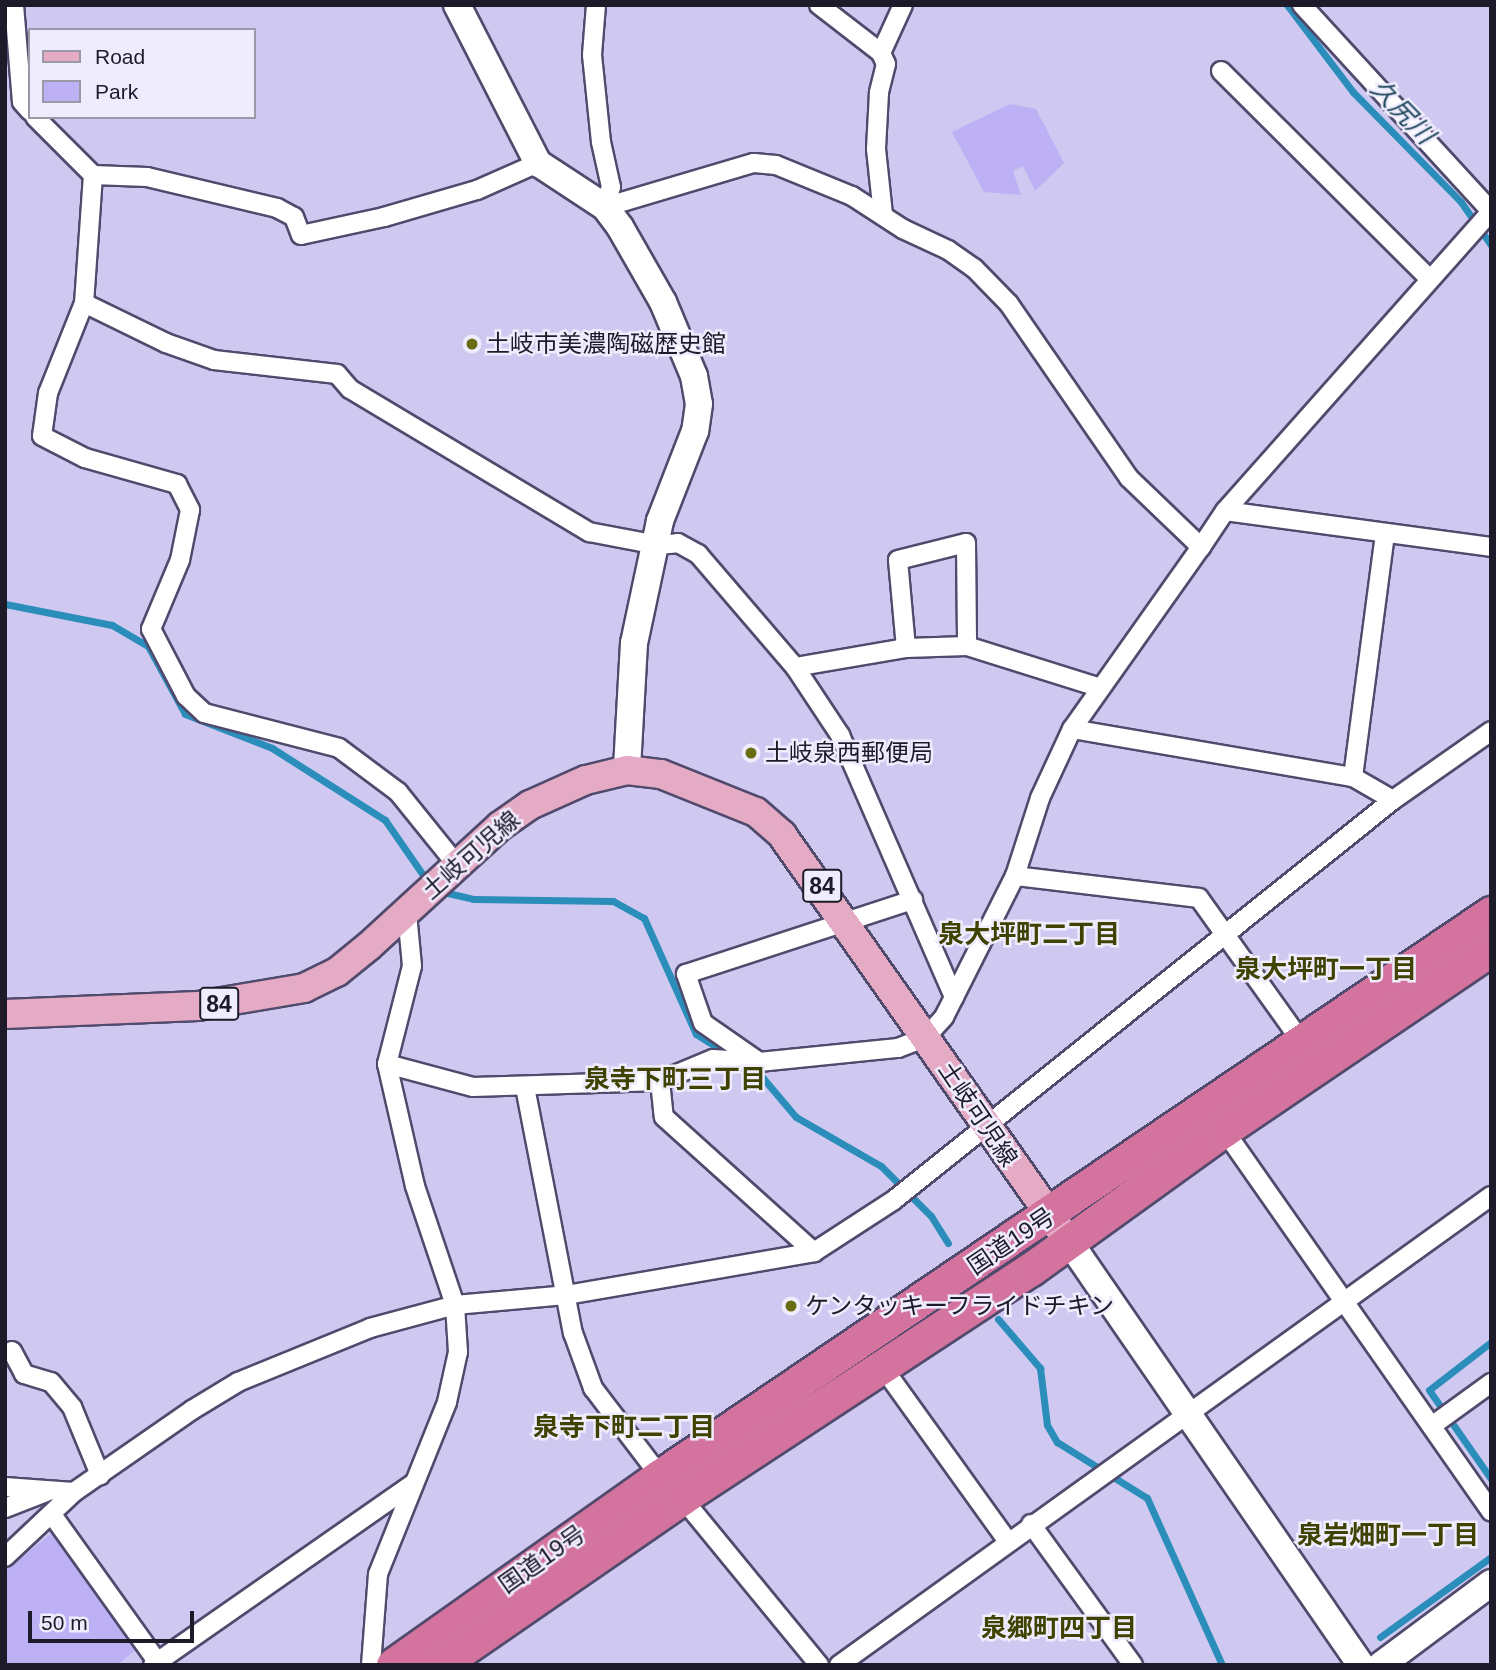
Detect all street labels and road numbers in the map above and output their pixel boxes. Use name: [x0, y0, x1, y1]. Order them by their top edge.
street label: 土岐可児線: [416, 805, 526, 905]
road number: 84: [801, 866, 843, 906]
road number: 84: [198, 984, 240, 1023]
street label: 土岐可児線: [933, 1056, 1023, 1172]
street label: 国道19号: [962, 1201, 1060, 1281]
street label: 国道19号: [493, 1519, 591, 1599]

